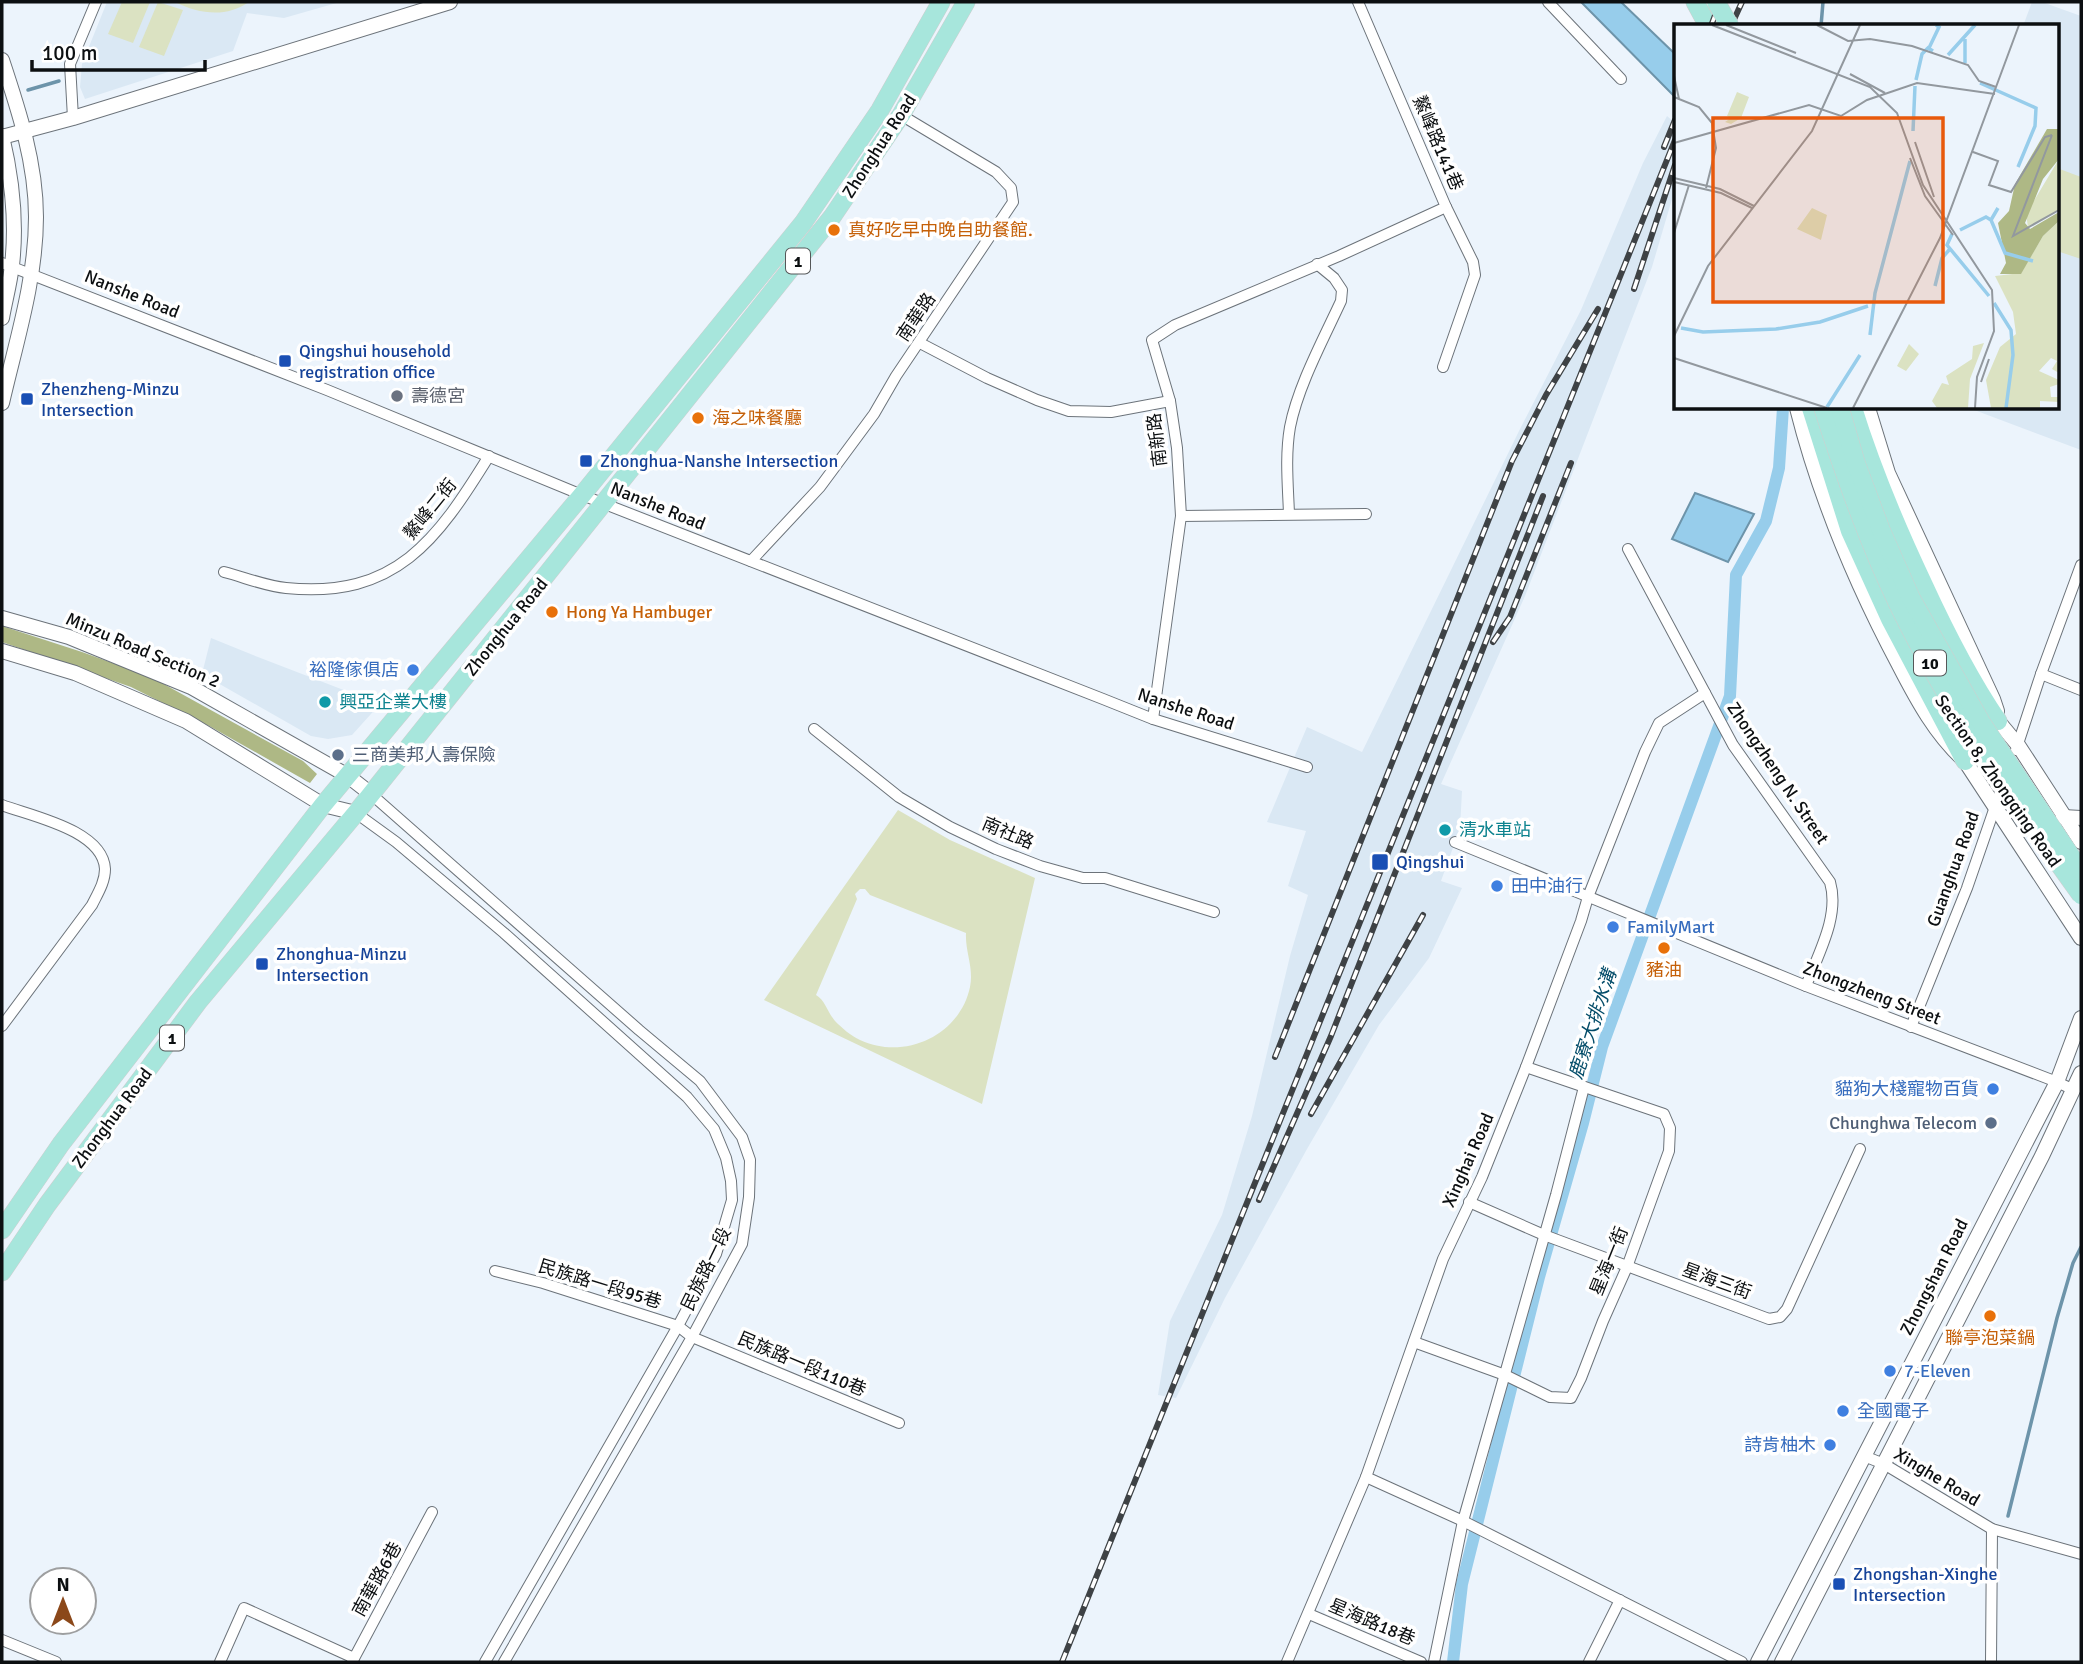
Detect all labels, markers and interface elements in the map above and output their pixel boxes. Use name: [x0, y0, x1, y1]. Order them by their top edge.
inset map: [1674, 24, 2058, 410]
scale bar: [32, 28, 205, 72]
text: 100 m: [42, 40, 97, 66]
street label: Zhonghua Road: [837, 90, 921, 202]
street label: 鰲峰路141巷: [1408, 92, 1468, 194]
place label: 真好吃早中晚自助餐館.: [848, 219, 1033, 241]
marker: 真好吃早中晚自助餐館.: [826, 222, 842, 238]
road number: 1: [786, 248, 810, 274]
street label: Nanshe Road: [81, 265, 183, 323]
street label: 南華路: [892, 288, 940, 346]
place label: Qingshui household registration office: [299, 340, 451, 383]
marker: Qingshui household registration office: [277, 353, 293, 369]
place label: Zhenzheng-Minzu Intersection: [41, 378, 179, 421]
place label: 壽德宮: [411, 385, 465, 407]
marker: 壽德宮: [389, 388, 405, 404]
marker: Zhenzheng-Minzu Intersection: [19, 391, 35, 407]
place label: 海之味餐廳: [712, 407, 802, 429]
marker: 海之味餐廳: [690, 410, 706, 426]
street label: 南新路: [1143, 412, 1171, 468]
place label: Zhonghua-Nanshe Intersection: [600, 450, 838, 472]
marker: Zhonghua-Nanshe Intersection: [578, 453, 594, 469]
street label: 鰲峰二街: [399, 474, 461, 544]
street label: Nanshe Road: [607, 477, 709, 535]
street label: Zhonghua Road: [460, 574, 552, 680]
place label: Hong Ya Hambuger: [566, 601, 713, 623]
marker: Hong Ya Hambuger: [544, 604, 560, 620]
street label: Minzu Road Section 2: [63, 608, 223, 692]
road number: 10: [1914, 650, 1946, 676]
place label: 裕隆傢俱店: [309, 659, 399, 681]
marker: 裕隆傢俱店: [405, 662, 421, 678]
street label: Nanshe Road: [1135, 683, 1237, 735]
place label: 興亞企業大樓: [339, 691, 447, 713]
street label: Section 8, Zhongqing Road: [1930, 691, 2066, 871]
marker: 興亞企業大樓: [317, 694, 333, 710]
street label: Zhongzheng N. Street: [1722, 698, 1834, 848]
place label: 三商美邦人壽保險: [352, 744, 496, 766]
marker: 三商美邦人壽保險: [330, 747, 346, 763]
street label: Guanghua Road: [1922, 808, 1984, 930]
street label: 南社路: [979, 812, 1037, 854]
place label: 清水車站: [1459, 819, 1531, 841]
marker: 清水車站: [1437, 822, 1453, 838]
place label: Qingshui: [1396, 851, 1464, 873]
marker: Qingshui: [1370, 852, 1390, 872]
place label: 田中油行: [1511, 875, 1583, 897]
marker: 田中油行: [1489, 878, 1505, 894]
place label: FamilyMart: [1627, 916, 1715, 938]
marker: FamilyMart: [1605, 919, 1621, 935]
marker: 豬油: [1656, 940, 1672, 956]
place label: Zhonghua-Minzu Intersection: [276, 943, 407, 986]
marker: Zhonghua-Minzu Intersection: [254, 956, 270, 972]
street label: Zhongzheng Street: [1800, 957, 1944, 1029]
place label: 豬油: [1646, 959, 1682, 981]
water label: 鹿寮大排水溝: [1564, 964, 1623, 1082]
road number: 1: [160, 1026, 184, 1050]
street label: Zhonghua Road: [67, 1064, 157, 1172]
place label: 貓狗大棧寵物百貨: [1835, 1078, 1979, 1100]
marker: 貓狗大棧寵物百貨: [1985, 1081, 2001, 1097]
street label: Xinghai Road: [1437, 1109, 1499, 1211]
place label: Chunghwa Telecom: [1829, 1112, 1977, 1134]
marker: Chunghwa Telecom: [1983, 1115, 1999, 1131]
street label: Zhongshan Road: [1895, 1215, 1973, 1339]
street label: 民族路一段: [676, 1224, 736, 1314]
street label: 星海一街: [1585, 1224, 1633, 1298]
street label: 民族路一段95巷: [536, 1255, 664, 1313]
street label: 星海三街: [1679, 1258, 1755, 1304]
marker: 聯亭泡菜鍋: [1982, 1308, 1998, 1324]
street label: 民族路一段110巷: [735, 1327, 869, 1401]
place label: 聯亭泡菜鍋: [1945, 1327, 2035, 1349]
place label: 7-Eleven: [1904, 1360, 1971, 1382]
marker: 7-Eleven: [1882, 1363, 1898, 1379]
place label: 全國電子: [1857, 1400, 1929, 1422]
marker: 全國電子: [1835, 1403, 1851, 1419]
place label: 詩肯柚木: [1744, 1434, 1816, 1456]
marker: 詩肯柚木: [1822, 1437, 1838, 1453]
street label: Xinghe Road: [1890, 1443, 1984, 1511]
street label: 南華路6巷: [348, 1538, 406, 1620]
place label: Zhongshan-Xinghe Intersection: [1853, 1563, 1998, 1606]
north arrow: [28, 1566, 98, 1636]
text: N: [56, 1573, 70, 1597]
marker: Zhongshan-Xinghe Intersection: [1831, 1576, 1847, 1592]
street label: 星海路18巷: [1326, 1594, 1418, 1650]

